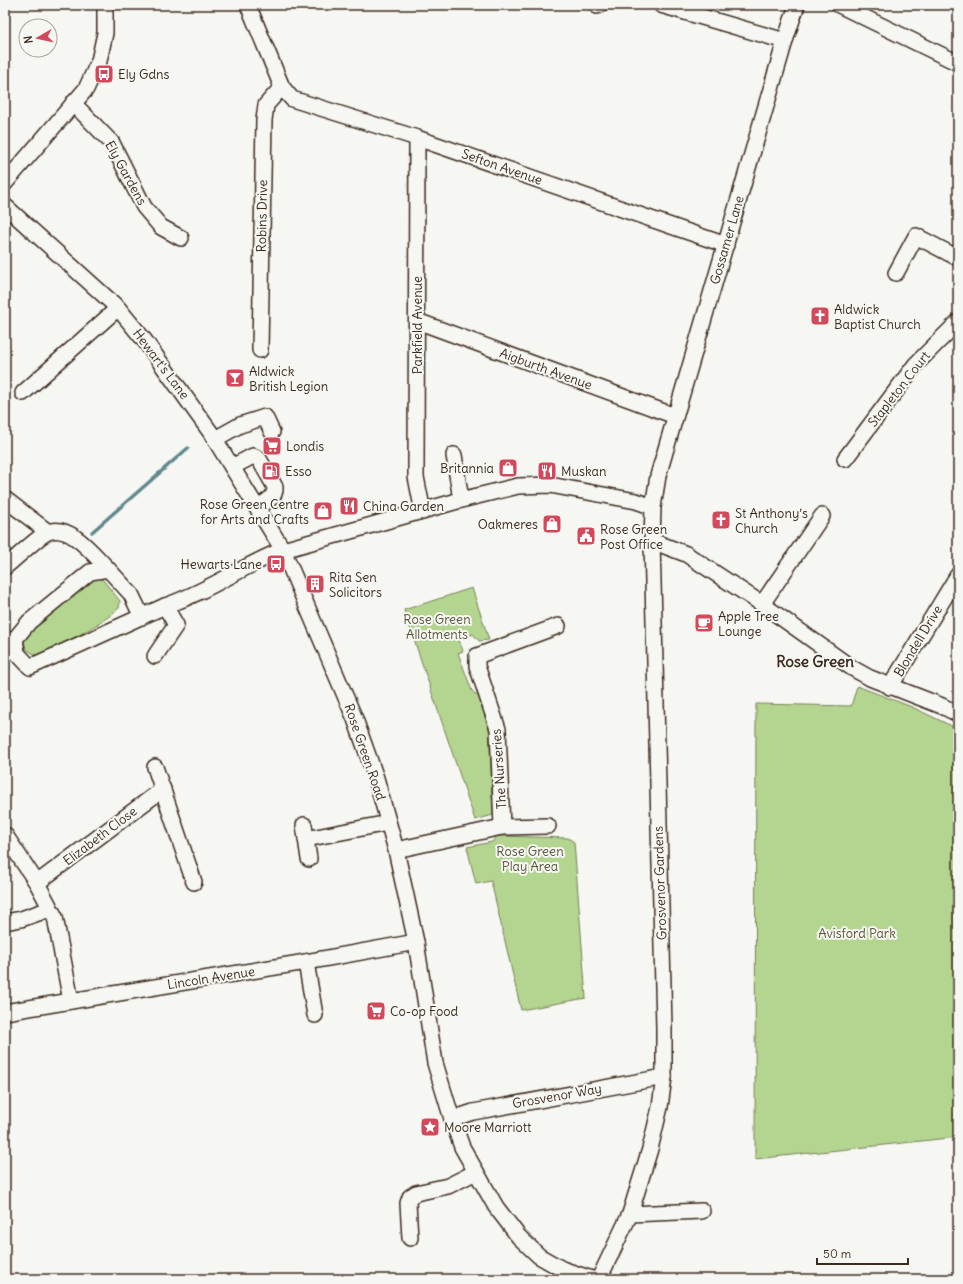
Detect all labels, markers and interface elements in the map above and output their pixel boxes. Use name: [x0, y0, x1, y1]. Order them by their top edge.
north arrow: [18, 18, 58, 58]
text: N: [21, 35, 36, 44]
bus stop icon: Ely Gdns: [93, 63, 115, 85]
place label: Ely Gdns: [118, 66, 170, 83]
street label: Ely Gardens: [101, 138, 151, 208]
street label: Sefton Avenue: [459, 145, 545, 189]
street label: Robins Drive: [253, 179, 271, 253]
street label: Gossamer Lane: [706, 194, 748, 286]
street label: Parkfield Avenue: [409, 276, 426, 374]
place label: Aldwick Baptist Church: [834, 301, 921, 333]
church icon: Aldwick Baptist Church: [809, 305, 831, 327]
street label: Hewart's Lane: [129, 325, 193, 403]
street label: Aigburth Avenue: [497, 344, 595, 394]
street label: Stapleton Court: [864, 347, 934, 430]
place label: Aldwick British Legion: [249, 363, 329, 395]
bar icon: Aldwick British Legion: [224, 367, 246, 389]
supermarket icon: Londis: [261, 435, 283, 457]
place label: Londis: [286, 438, 324, 455]
shop icon: Britannia: [497, 457, 519, 479]
fuel station icon: Esso: [260, 460, 282, 482]
place label: Britannia: [440, 460, 494, 477]
restaurant icon: Muskan: [536, 460, 558, 482]
place label: Esso: [285, 463, 312, 480]
place label: Muskan: [561, 463, 607, 480]
restaurant icon: China Garden: [338, 495, 360, 517]
place label: Rose Green Centre for Arts and Crafts: [200, 496, 309, 528]
place label: China Garden: [363, 498, 445, 515]
shop icon: Rose Green Centre for Arts and Crafts: [312, 500, 334, 522]
place label: St Anthony’s Church: [735, 505, 808, 537]
church icon: St Anthony’s Church: [710, 509, 732, 531]
shop icon: Oakmeres: [541, 513, 563, 535]
place label: Oakmeres: [478, 516, 538, 533]
place label: Rose Green Post Office: [600, 521, 668, 553]
public building icon: Rose Green Post Office: [575, 525, 597, 547]
bus stop icon: Hewarts Lane: [265, 553, 287, 575]
place label: Hewarts Lane: [180, 556, 262, 573]
place label: Rita Sen Solicitors: [329, 569, 382, 601]
building icon: Rita Sen Solicitors: [304, 573, 326, 595]
street label: Blondell Drive: [890, 602, 946, 680]
place label: Apple Tree Lounge: [718, 608, 779, 640]
park label: Rose Green Allotments: [403, 611, 471, 643]
cafe icon: Apple Tree Lounge: [693, 612, 715, 634]
district label: Rose Green: [776, 652, 854, 671]
street label: Rose Green Road: [341, 702, 390, 803]
street label: The Nurseries: [488, 728, 510, 810]
street label: Elizabeth Close: [60, 803, 140, 869]
street label: Grosvenor Gardens: [650, 825, 670, 940]
park label: Rose Green Play Area: [496, 843, 564, 875]
park label: Avisford Park: [818, 925, 896, 942]
street label: Lincoln Avenue: [166, 963, 256, 993]
supermarket icon: Co-op Food: [365, 1000, 387, 1022]
place label: Co-op Food: [390, 1003, 459, 1020]
street label: Grosvenor Way: [511, 1080, 603, 1112]
place icon: Moore Marriott: [419, 1116, 441, 1138]
place label: Moore Marriott: [444, 1119, 532, 1136]
scale bar: [817, 1240, 908, 1266]
text: 50 m: [823, 1246, 852, 1261]

